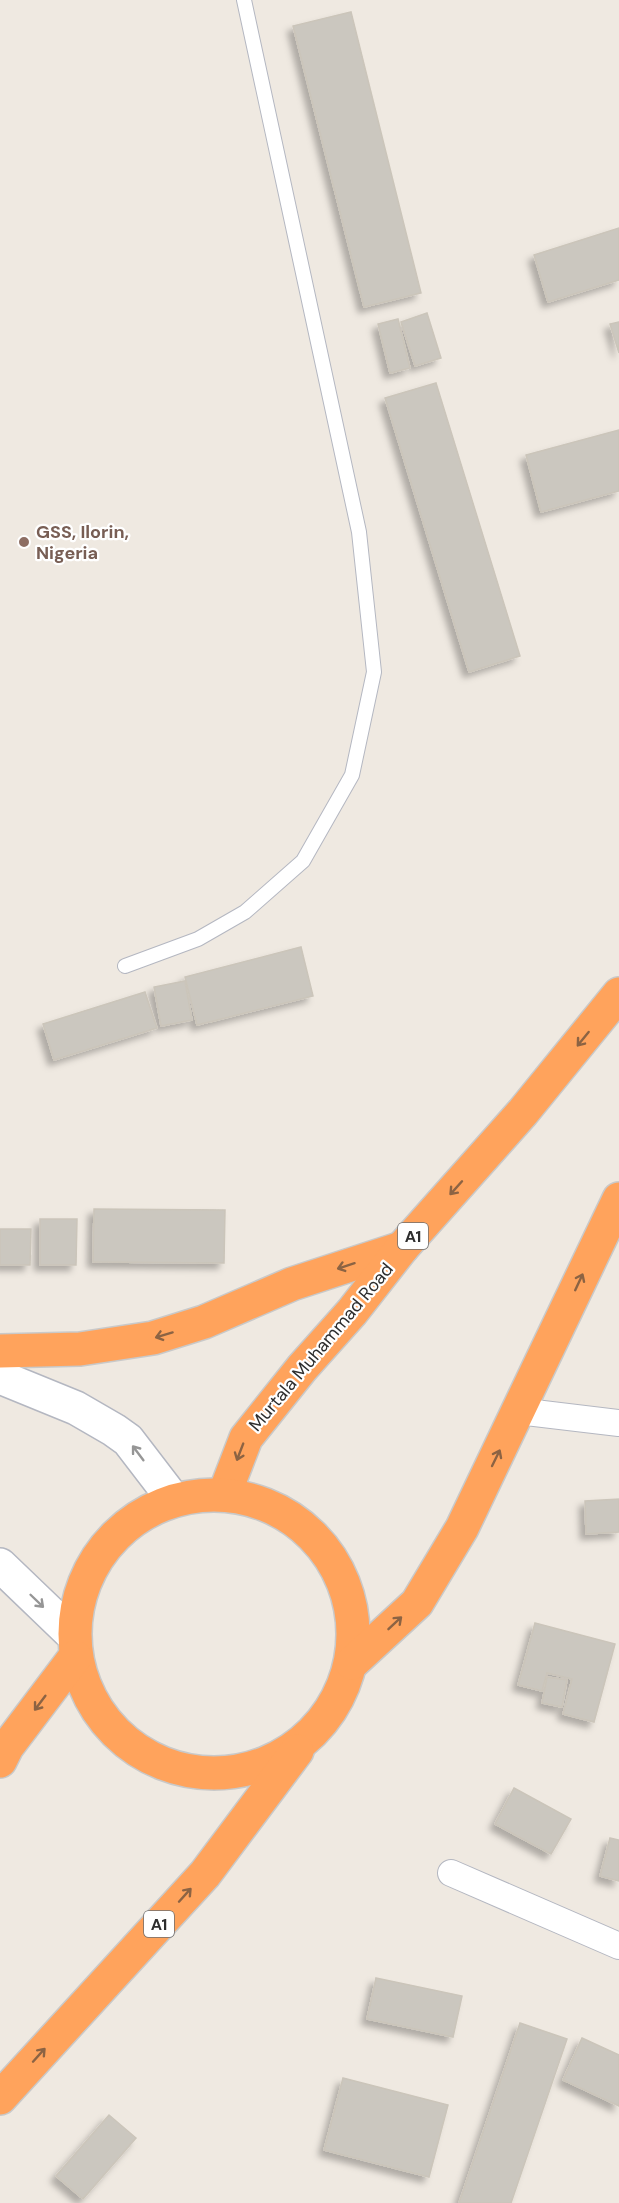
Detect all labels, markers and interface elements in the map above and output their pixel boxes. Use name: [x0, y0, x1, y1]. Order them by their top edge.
place label: GSS, Ilorin, Nigeria: [36, 520, 129, 565]
marker: GSS, Ilorin, Nigeria: [17, 535, 31, 549]
one-way arrow: [576, 1031, 589, 1047]
one-way arrow: [449, 1180, 463, 1195]
road number: A1: [398, 1223, 428, 1249]
street label: Murtala Muhammad Road: [243, 1258, 399, 1436]
one-way arrow: [337, 1262, 356, 1273]
one-way arrow: [574, 1273, 586, 1291]
one-way arrow: [155, 1330, 174, 1341]
one-way arrow: [234, 1442, 245, 1461]
one-way arrow: [132, 1446, 145, 1462]
one-way arrow: [490, 1449, 502, 1467]
one-way arrow: [29, 1593, 44, 1608]
one-way arrow: [388, 1616, 403, 1630]
one-way arrow: [34, 1695, 46, 1711]
one-way arrow: [178, 1888, 192, 1903]
road number: A1: [144, 1911, 174, 1937]
one-way arrow: [32, 2047, 47, 2062]

